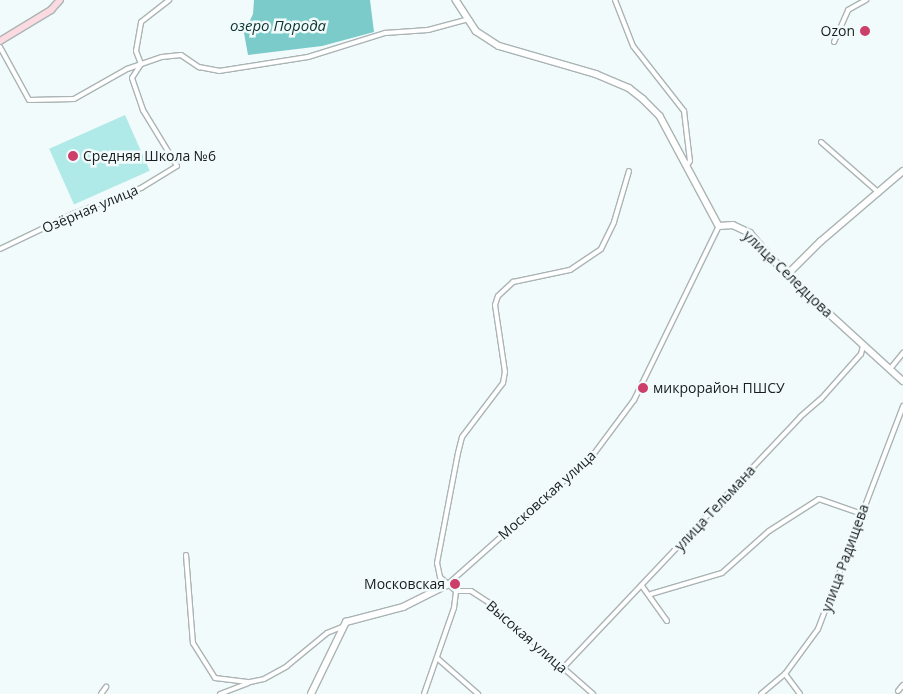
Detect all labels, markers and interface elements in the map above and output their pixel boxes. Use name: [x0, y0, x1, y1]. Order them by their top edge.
water label: озеро Порода: [230, 17, 326, 35]
place label: Ozon: [821, 23, 855, 39]
marker: Ozon: [859, 25, 871, 37]
place label: Средняя Школа №6: [83, 148, 216, 164]
marker: Средняя Школа №6: [67, 150, 79, 162]
street label: Озёрная улица: [40, 181, 140, 237]
street label: улица Селедцова: [740, 227, 836, 321]
place label: микрорайон ПШСУ: [653, 380, 785, 396]
marker: микрорайон ПШСУ: [637, 382, 649, 394]
street label: Московская улица: [495, 447, 599, 543]
street label: улица Тельмана: [671, 462, 759, 554]
street label: улица Радищева: [818, 502, 872, 614]
place label: Московская: [364, 576, 445, 592]
marker: Московская: [449, 578, 461, 590]
street label: Высокая улица: [483, 597, 571, 677]

